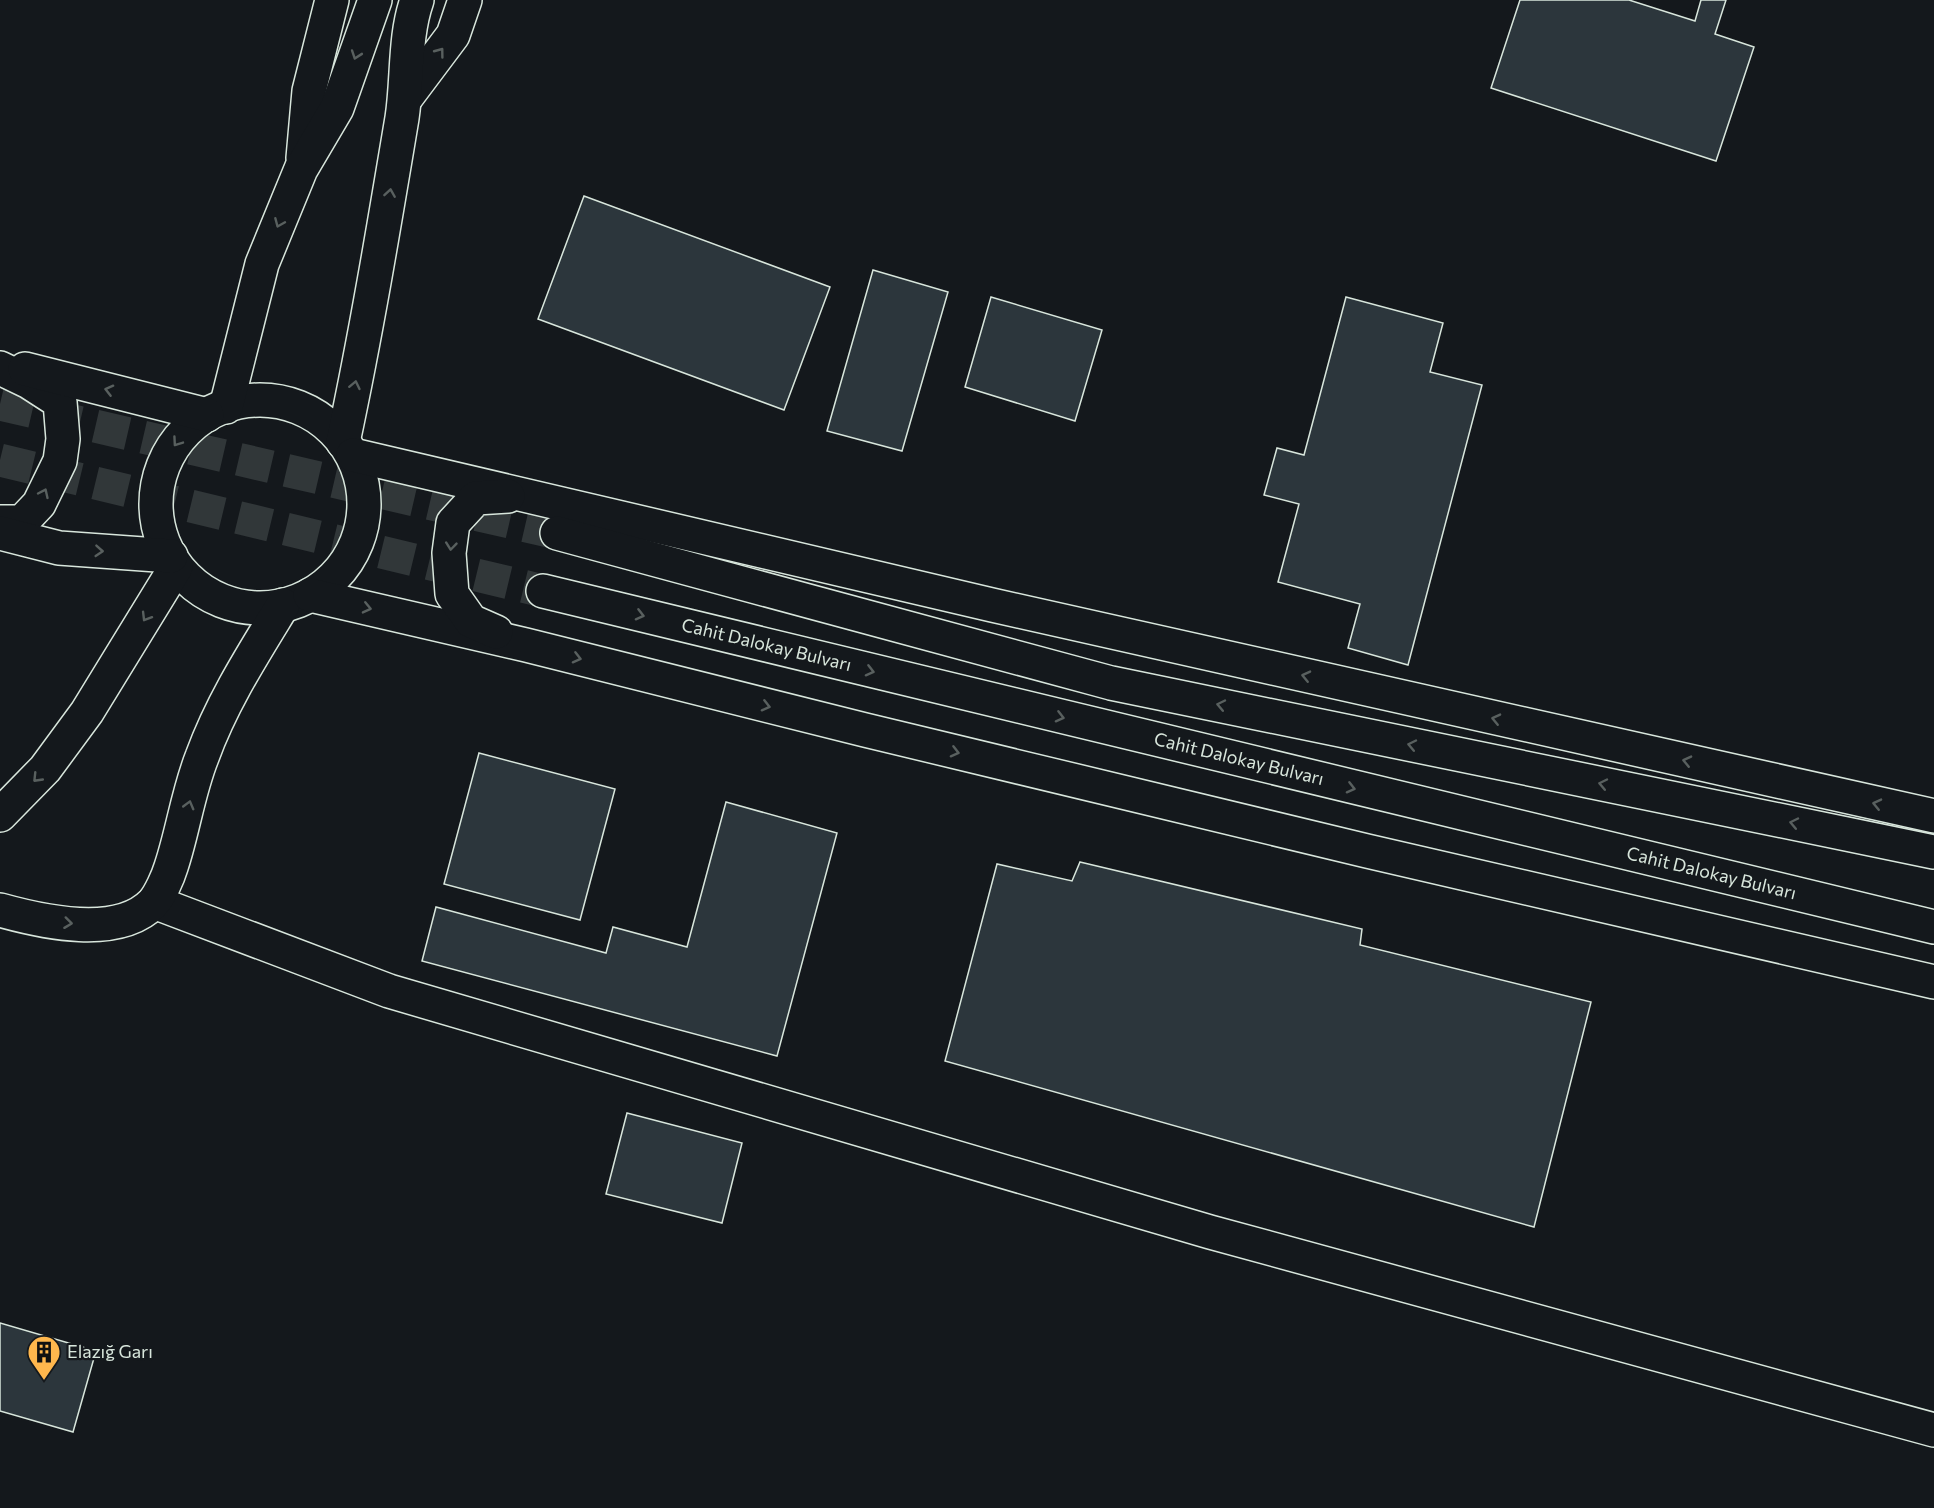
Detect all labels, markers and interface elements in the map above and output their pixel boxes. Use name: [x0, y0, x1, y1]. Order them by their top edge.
one-way arrow: [433, 48, 444, 59]
one-way arrow: [350, 49, 363, 60]
one-way arrow: [383, 188, 395, 198]
one-way arrow: [274, 217, 286, 228]
one-way arrow: [348, 380, 361, 390]
one-way arrow: [104, 385, 114, 398]
one-way arrow: [173, 436, 184, 447]
one-way arrow: [37, 489, 49, 500]
one-way arrow: [445, 542, 457, 551]
one-way arrow: [94, 544, 103, 557]
one-way arrow: [362, 601, 372, 614]
one-way arrow: [635, 607, 645, 620]
one-way arrow: [142, 610, 153, 621]
street label: Cahit Dalokay Bulvarı: [680, 613, 854, 675]
one-way arrow: [571, 651, 582, 663]
one-way arrow: [865, 663, 875, 676]
one-way arrow: [1301, 670, 1311, 683]
one-way arrow: [761, 698, 771, 711]
one-way arrow: [1217, 699, 1227, 712]
one-way arrow: [1055, 710, 1065, 723]
one-way arrow: [1491, 713, 1501, 726]
street label: Cahit Dalokay Bulvarı: [1152, 727, 1326, 789]
one-way arrow: [1408, 739, 1418, 752]
one-way arrow: [950, 745, 960, 758]
one-way arrow: [1682, 756, 1692, 769]
one-way arrow: [33, 770, 44, 781]
one-way arrow: [1599, 778, 1609, 791]
one-way arrow: [1346, 780, 1356, 793]
one-way arrow: [1872, 798, 1882, 811]
one-way arrow: [181, 800, 194, 810]
one-way arrow: [1790, 817, 1800, 830]
street label: Cahit Dalokay Bulvarı: [1624, 841, 1799, 903]
one-way arrow: [64, 916, 73, 928]
building icon: Elazığ Garı: [26, 1334, 62, 1381]
place label: Elazığ Garı: [67, 1340, 153, 1362]

